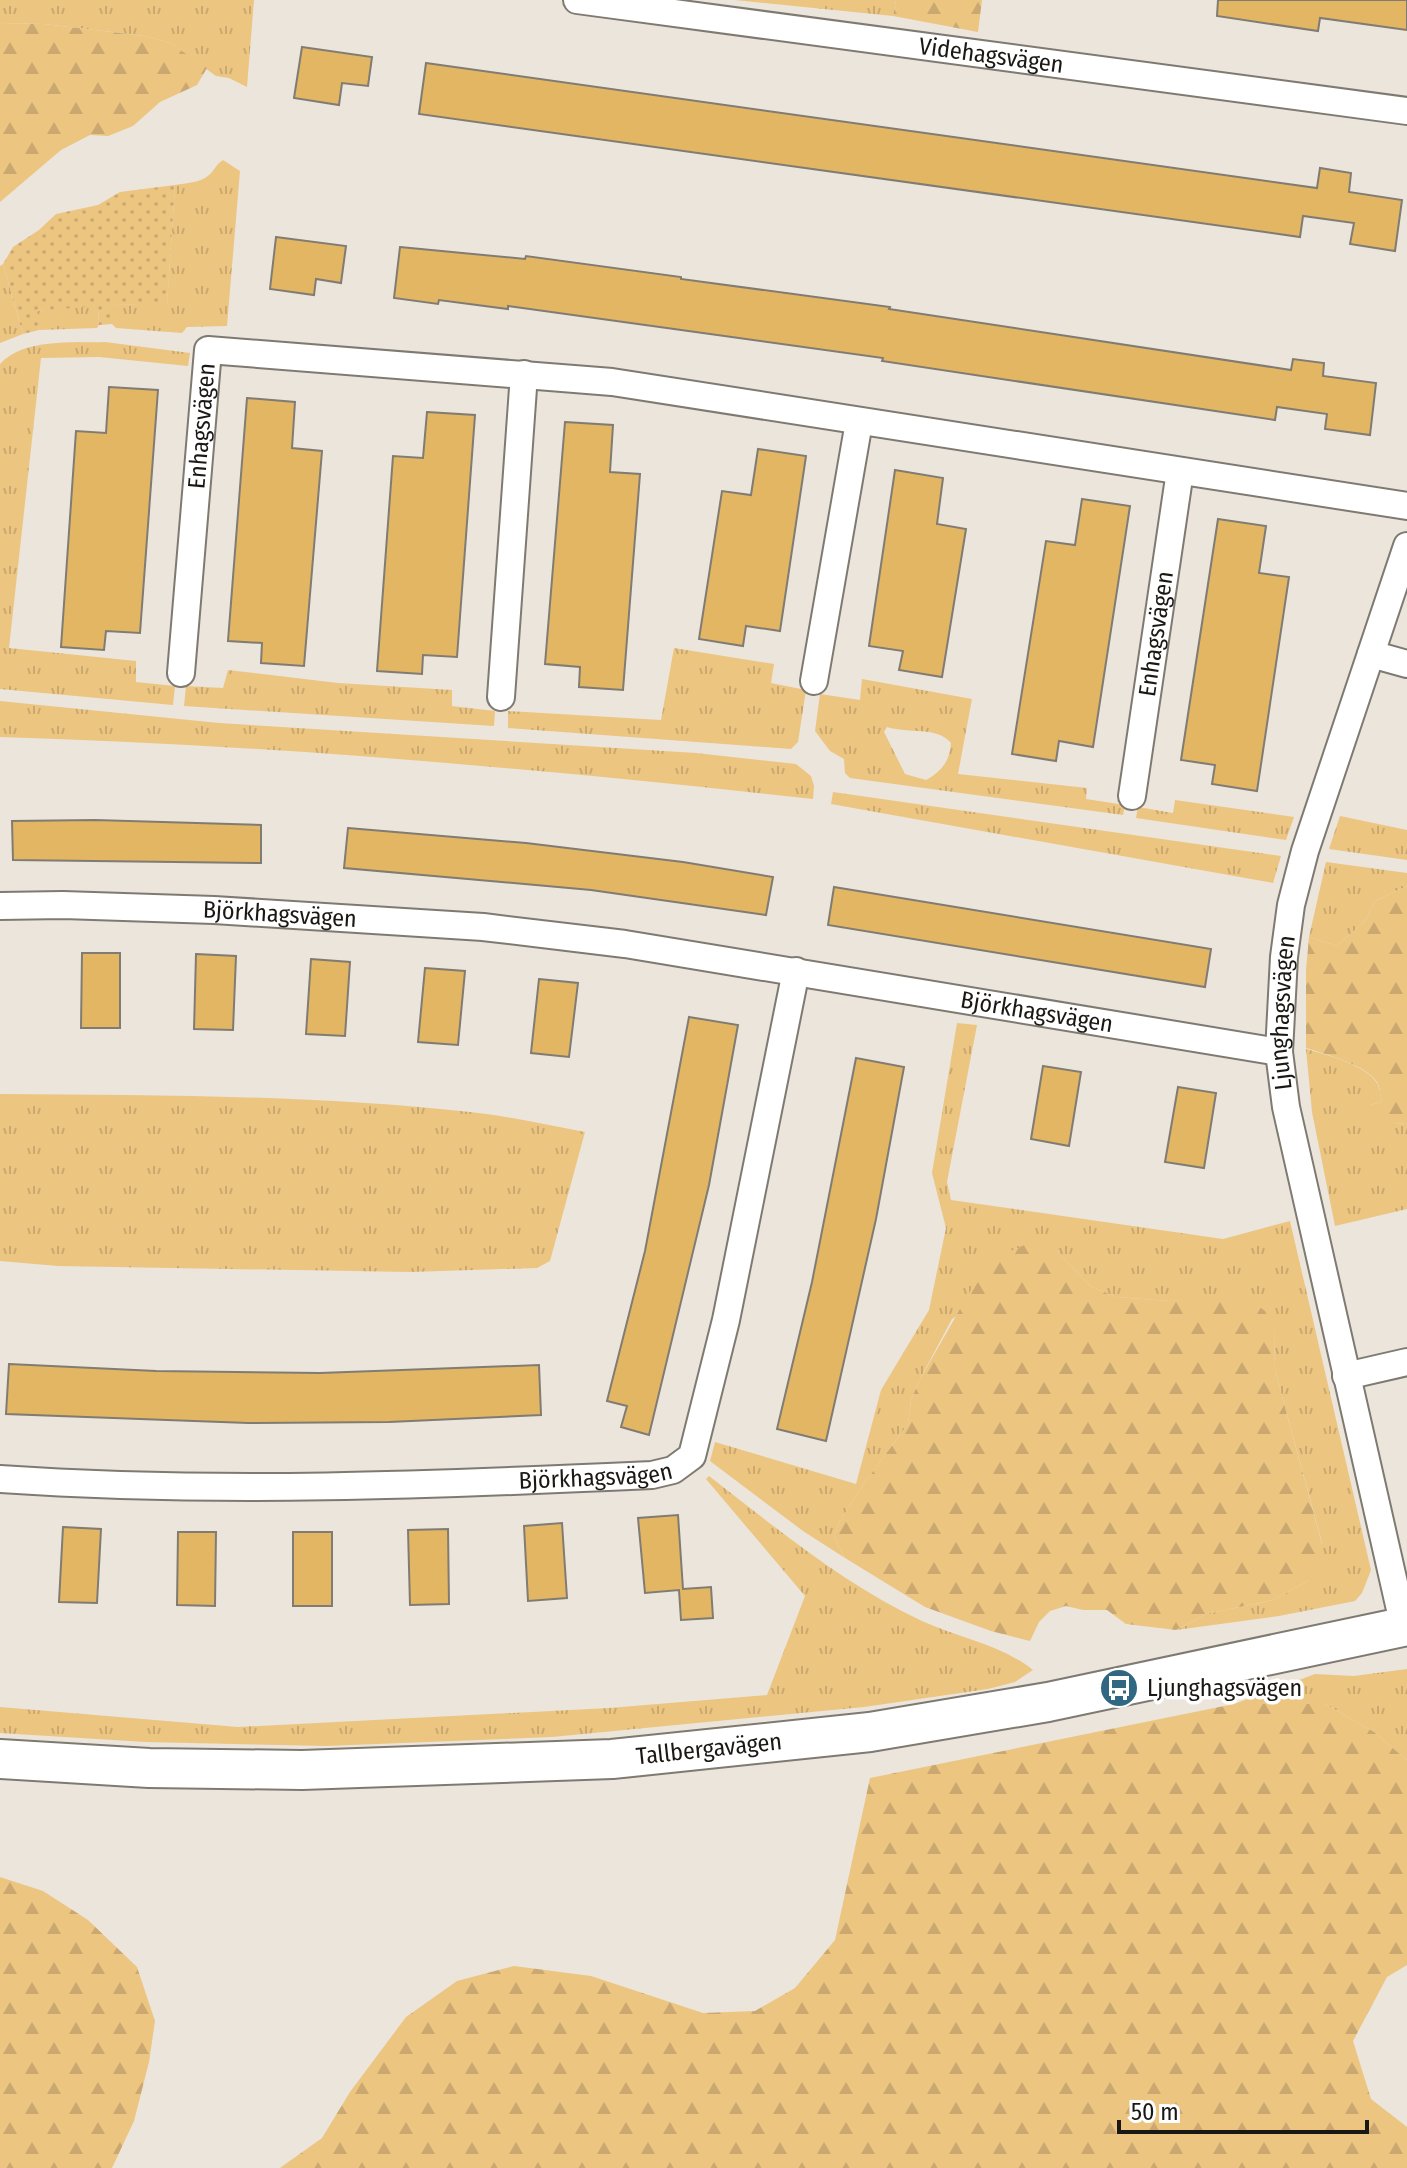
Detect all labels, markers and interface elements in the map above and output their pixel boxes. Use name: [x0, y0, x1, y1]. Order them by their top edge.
street label: Videhagsvägen: [917, 32, 1065, 79]
street label: Enhagsvägen: [182, 362, 221, 490]
street label: Enhagsvägen: [1133, 569, 1179, 698]
street label: Björkhagsvägen: [202, 896, 357, 933]
street label: Ljunghagsvägen: [1265, 933, 1301, 1092]
street label: Björkhagsvägen: [959, 986, 1115, 1038]
street label: Björkhagsvägen: [518, 1457, 675, 1495]
bus stop icon: Ljunghagsvägen: [1098, 1667, 1140, 1709]
place label: Ljunghagsvägen: [1147, 1674, 1302, 1702]
street label: Tallbergavägen: [635, 1727, 783, 1770]
scale bar: [1119, 2084, 1367, 2134]
text: 50 m: [1131, 2098, 1179, 2126]

